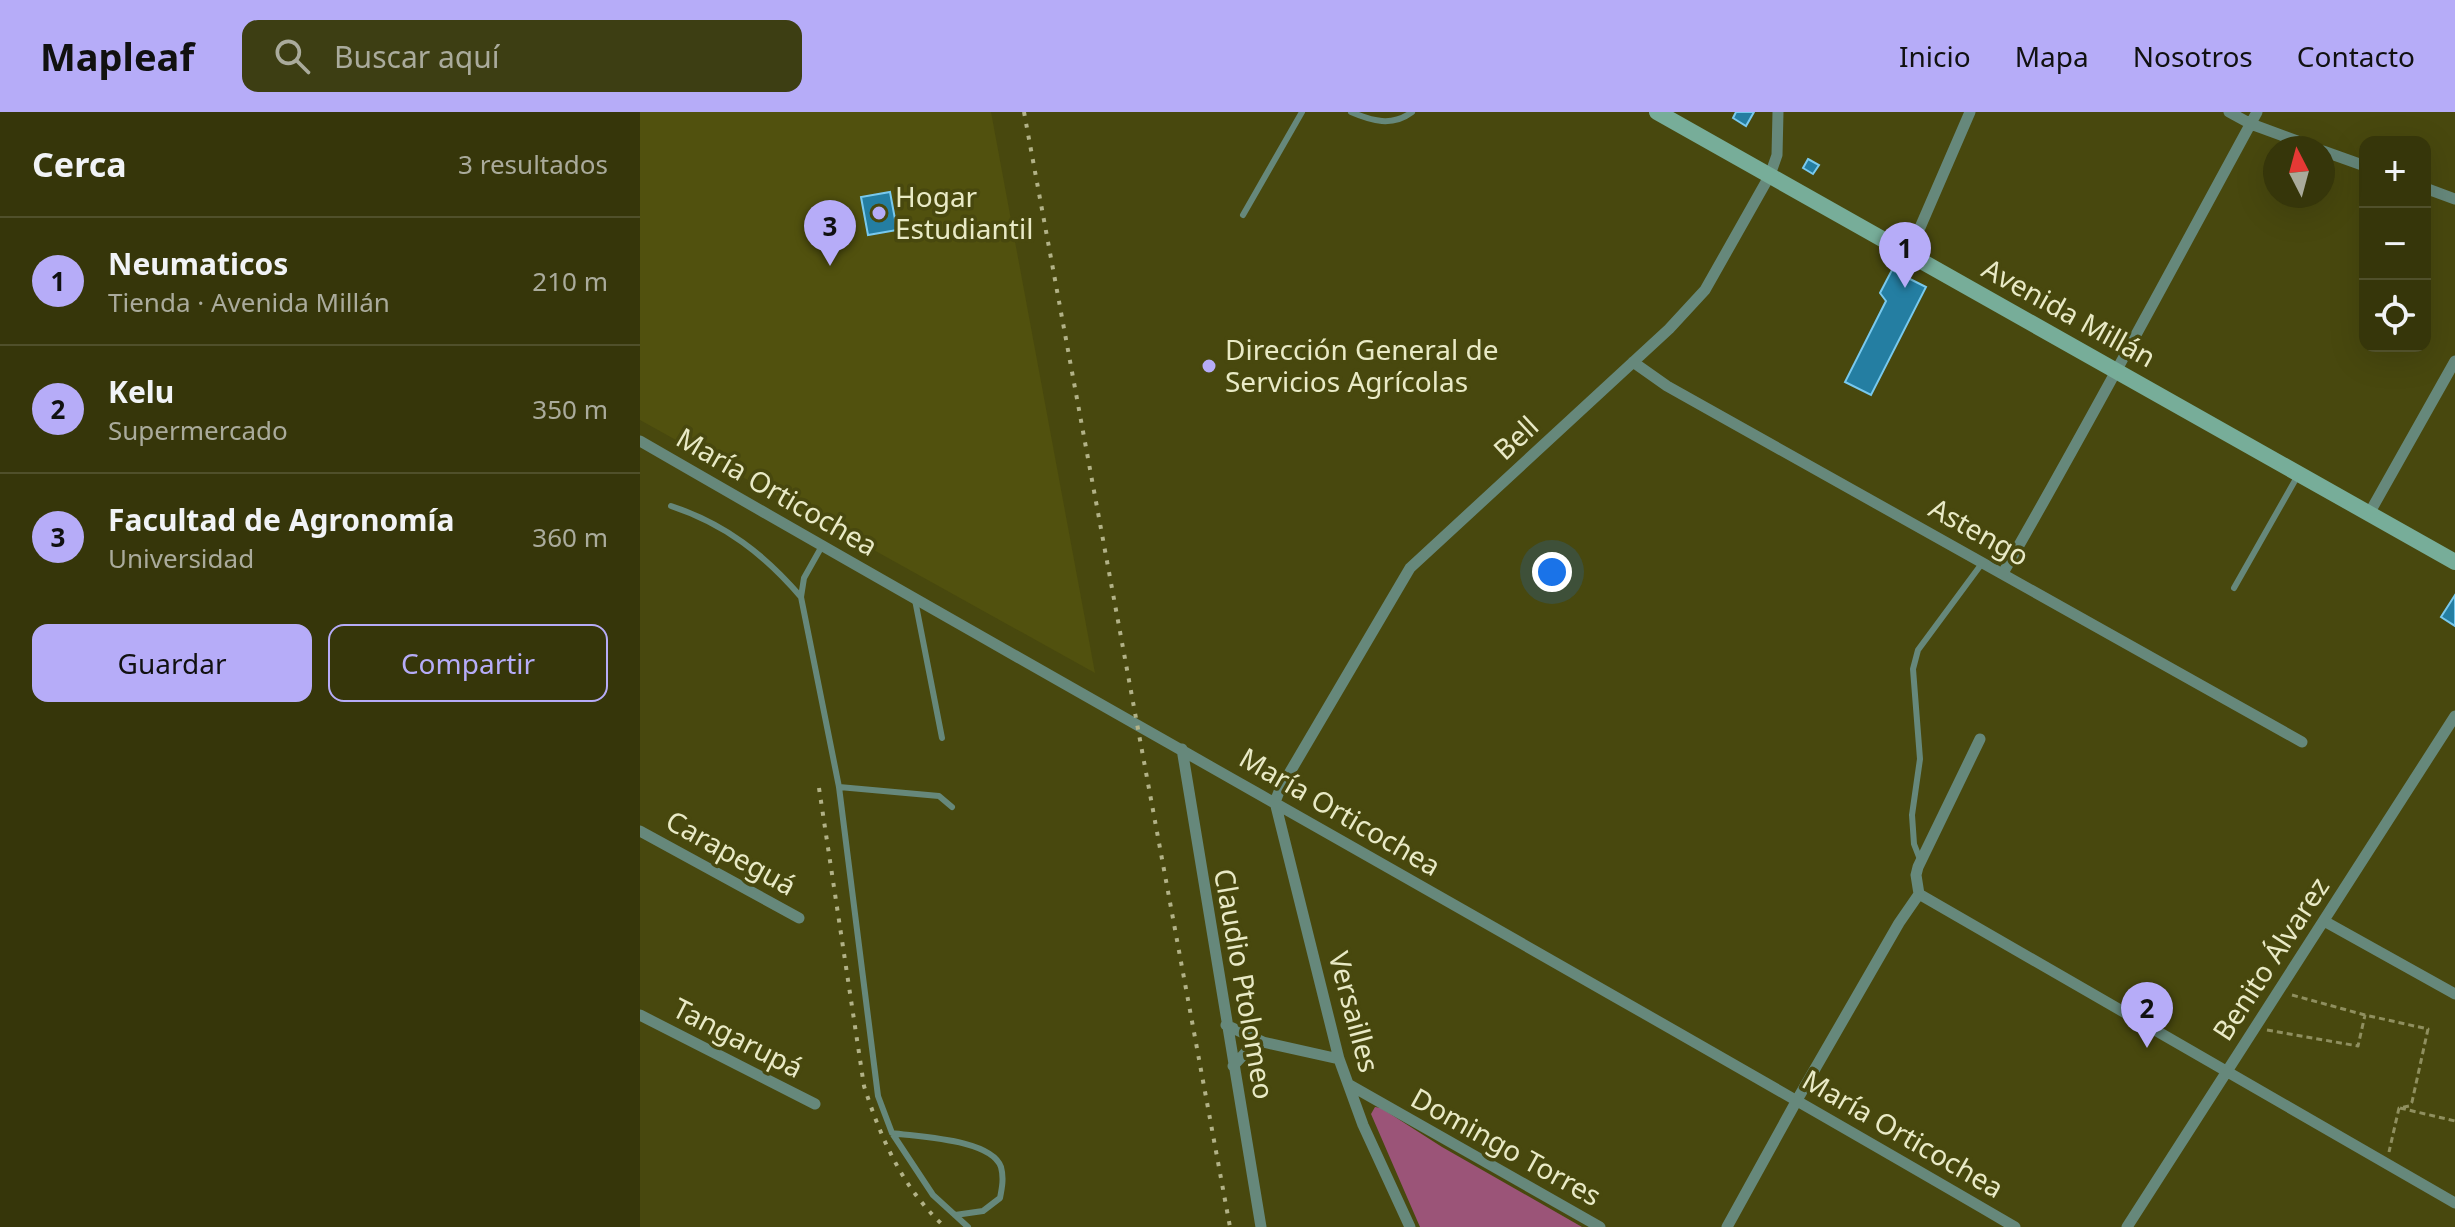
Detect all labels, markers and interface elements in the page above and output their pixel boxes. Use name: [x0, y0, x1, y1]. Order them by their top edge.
search box: [242, 20, 802, 92]
text: Mapleaf: [40, 30, 194, 82]
icon: search: [270, 34, 314, 78]
text: Buscar aquí: [334, 36, 499, 77]
text: Inicio: [1899, 37, 1971, 75]
text: Mapa: [2015, 37, 2089, 75]
text: Nosotros: [2133, 37, 2253, 75]
text: Contacto: [2297, 37, 2415, 75]
north arrow: [2263, 136, 2335, 208]
map controls: [2359, 136, 2431, 352]
button: +: [2359, 136, 2431, 208]
text: Cerca: [32, 141, 127, 187]
text: 3 resultados: [458, 146, 608, 182]
place label: Hogar Estudiantil: [895, 177, 1033, 247]
pin: 3: [804, 200, 856, 266]
marker: Hogar Estudiantil: [870, 204, 888, 222]
button: −: [2359, 208, 2431, 280]
pin: 1: [1879, 222, 1931, 288]
text: Neumaticos: [108, 243, 288, 284]
street label: Avenida Millán: [1976, 249, 2163, 375]
text: 1: [51, 263, 65, 299]
text: 210 m: [532, 263, 608, 299]
button: locate: [2359, 280, 2431, 352]
text: Tienda · Avenida Millán: [108, 284, 390, 320]
place label: Dirección General de Servicios Agrícolas: [1225, 330, 1499, 400]
marker: Dirección General de Servicios Agrícolas: [1200, 357, 1218, 375]
text: Kelu: [108, 371, 174, 412]
text: 2: [51, 391, 65, 427]
text: 350 m: [532, 391, 608, 427]
street label: Bell: [1485, 407, 1546, 468]
text: Supermercado: [108, 412, 288, 448]
street label: María Orticochea: [670, 418, 885, 564]
street label: Astengo: [1923, 488, 2036, 574]
text: Facultad de Agronomía: [108, 499, 455, 540]
text: 3: [51, 519, 65, 555]
text: 360 m: [532, 519, 608, 555]
text: Universidad: [108, 540, 254, 576]
your location: [1532, 552, 1572, 592]
button: Guardar: [32, 624, 312, 702]
button: Compartir: [328, 624, 608, 702]
street label: María Orticochea: [1233, 738, 1448, 884]
street label: Carapeguá: [660, 801, 803, 903]
street label: Claudio Ptolomeo: [1206, 865, 1284, 1102]
street label: Benito Álvarez: [2203, 869, 2337, 1047]
street label: Versailles: [1321, 947, 1389, 1076]
pin: 2: [2121, 982, 2173, 1048]
street label: Tangarupá: [667, 988, 810, 1086]
street label: María Orticochea: [1796, 1060, 2011, 1206]
street label: Domingo Torres: [1405, 1078, 1608, 1214]

